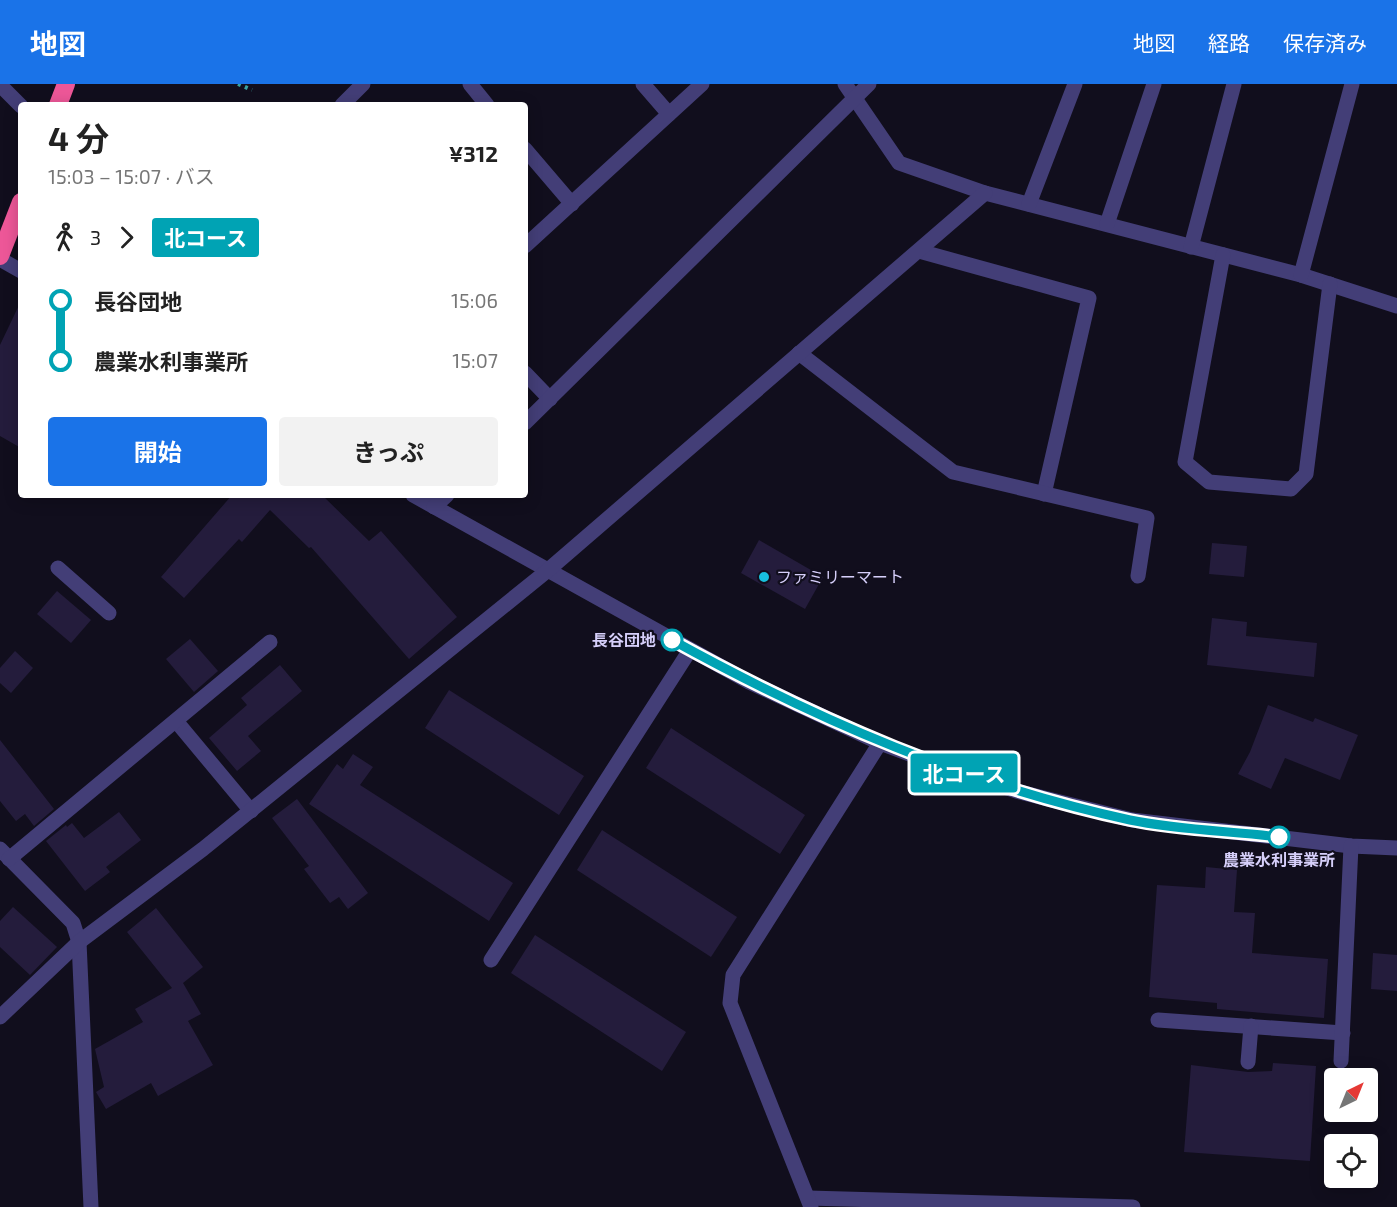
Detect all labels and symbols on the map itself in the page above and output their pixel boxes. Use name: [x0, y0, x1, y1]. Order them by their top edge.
place label: ファミリーマート: [776, 567, 904, 586]
marker: ファミリーマート: [757, 570, 771, 584]
marker: 長谷団地: [661, 629, 683, 651]
place label: 長谷団地: [592, 630, 656, 649]
line badge: 北コース: [922, 754, 1006, 792]
marker: 農業水利事業所: [1268, 826, 1290, 848]
place label: 農業水利事業所: [1223, 850, 1335, 869]
north arrow: [1324, 1068, 1378, 1122]

